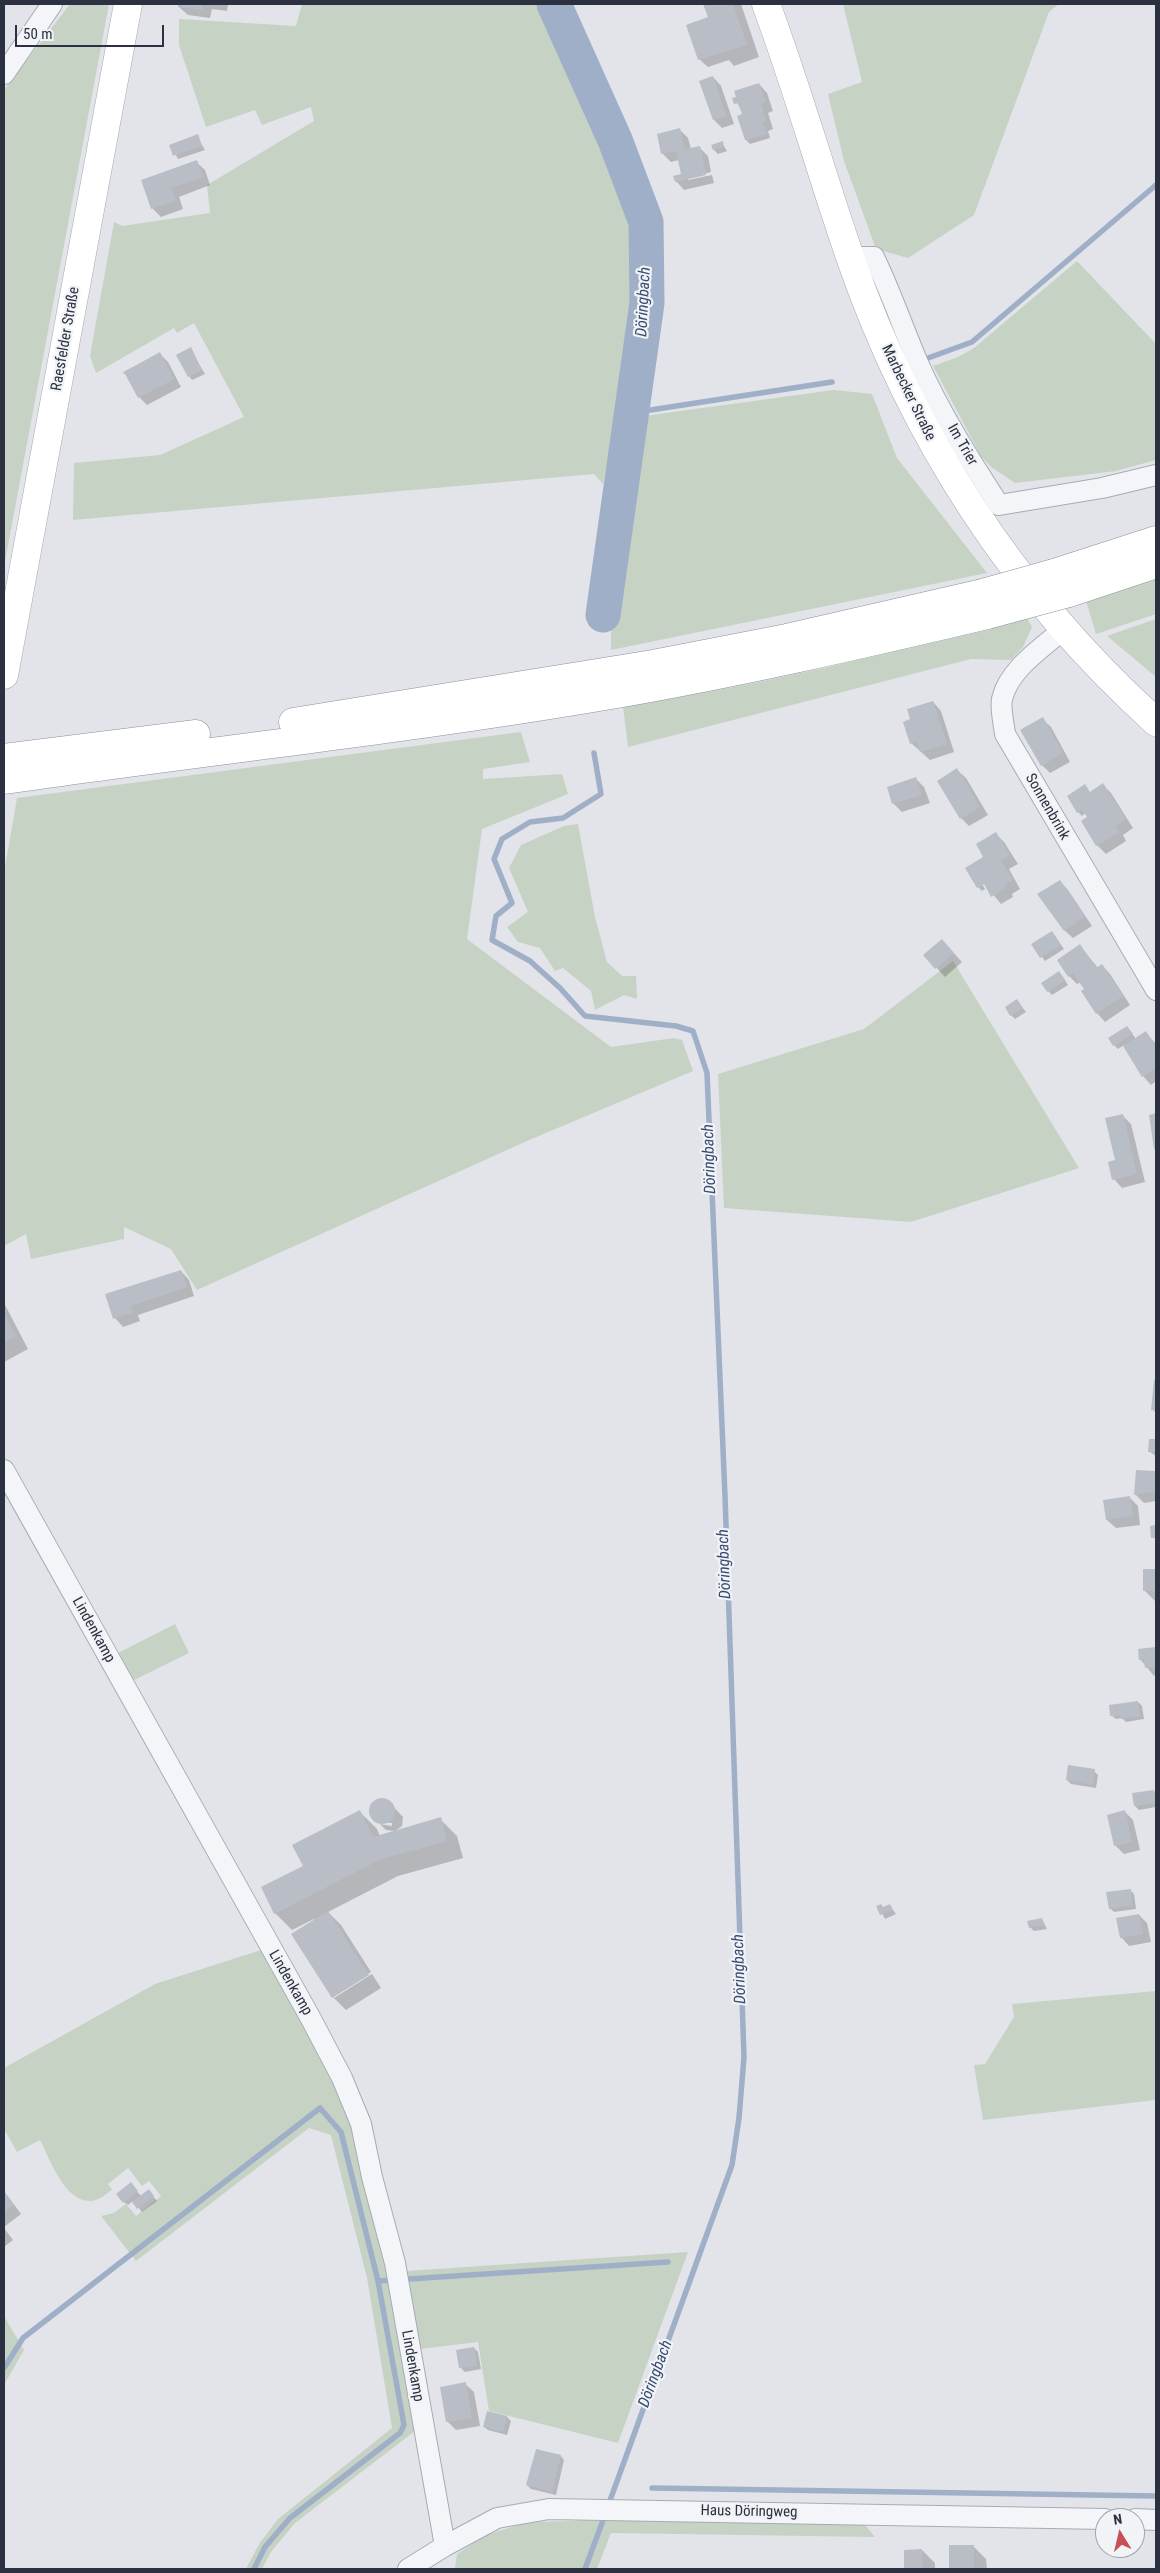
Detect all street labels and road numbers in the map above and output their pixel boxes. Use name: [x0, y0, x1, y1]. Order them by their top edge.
street label: Raesfelder Straße: [48, 286, 84, 392]
street label: Marbecker Straße: [877, 342, 939, 444]
street label: Im Trier: [943, 421, 981, 469]
street label: Sonnenbrink: [1021, 771, 1073, 843]
street label: Lindenkamp: [68, 1594, 118, 1666]
street label: Lindenkamp: [264, 1947, 316, 2019]
street label: Lindenkamp: [397, 2329, 427, 2403]
street label: Haus Döringweg: [700, 2502, 798, 2522]

